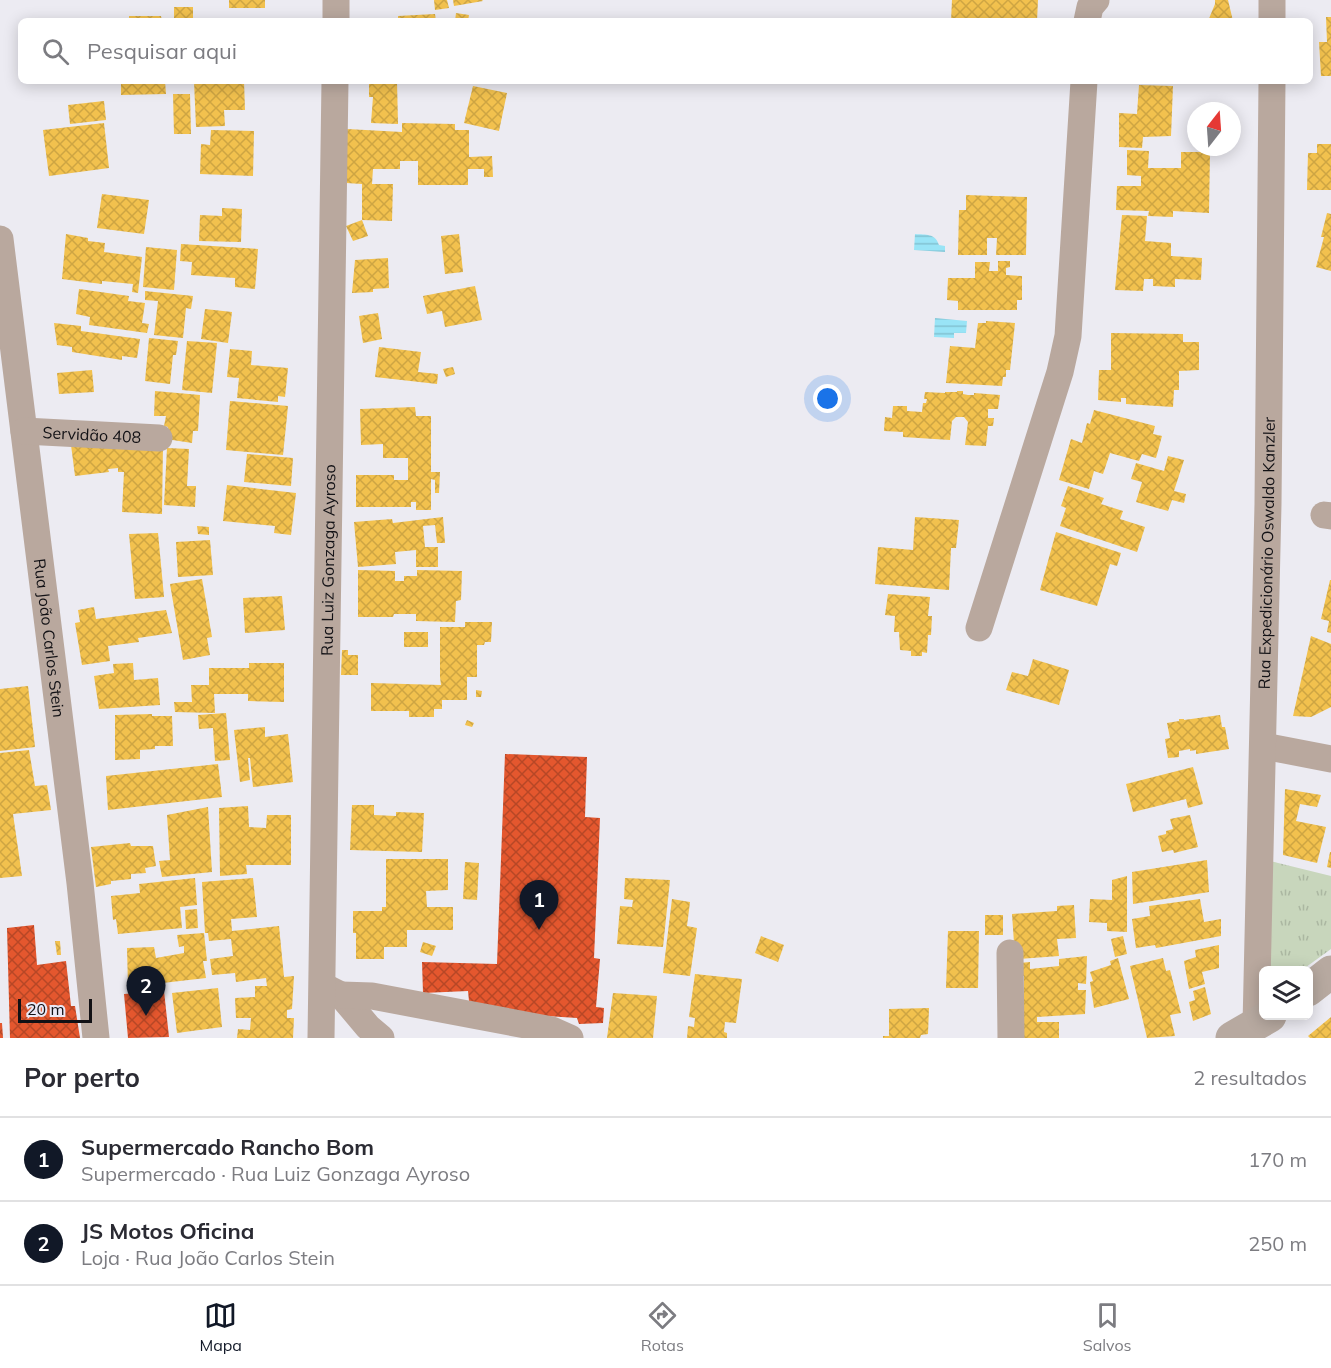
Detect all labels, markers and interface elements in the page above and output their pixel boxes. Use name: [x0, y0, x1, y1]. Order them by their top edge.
search box: [18, 18, 1313, 84]
icon: search: [39, 35, 72, 68]
text: Pesquisar aqui: [87, 37, 237, 65]
north arrow: [1187, 102, 1241, 156]
your location: [813, 384, 842, 413]
street label: Rua Expedicionário Oswaldo Kanzler: [1254, 416, 1279, 690]
street label: Servidão 408: [42, 422, 142, 447]
street label: Rua Luiz Gonzaga Ayroso: [317, 464, 339, 656]
street label: Rua João Carlos Stein: [30, 557, 69, 719]
pin: 1: [520, 880, 558, 930]
pin: 2: [126, 966, 166, 1016]
map controls: [1259, 966, 1313, 1020]
button: layers: [1259, 966, 1313, 1020]
scale bar: [18, 996, 92, 1024]
text: 20 m: [27, 999, 64, 1019]
text: Por perto: [24, 1061, 140, 1094]
text: 2 resultados: [1193, 1065, 1307, 1090]
text: Supermercado Rancho Bom: [81, 1133, 374, 1161]
text: 1: [38, 1147, 50, 1172]
text: 170 m: [1248, 1147, 1307, 1172]
text: Supermercado · Rua Luiz Gonzaga Ayroso: [81, 1161, 470, 1186]
text: JS Motos Oficina: [81, 1217, 254, 1245]
text: 2: [38, 1231, 50, 1256]
text: 250 m: [1248, 1231, 1307, 1256]
text: Loja · Rua João Carlos Stein: [81, 1245, 335, 1270]
tab: Mapa: [199, 1299, 242, 1355]
tab: Rotas: [641, 1299, 684, 1355]
tab: Salvos: [1083, 1299, 1132, 1355]

